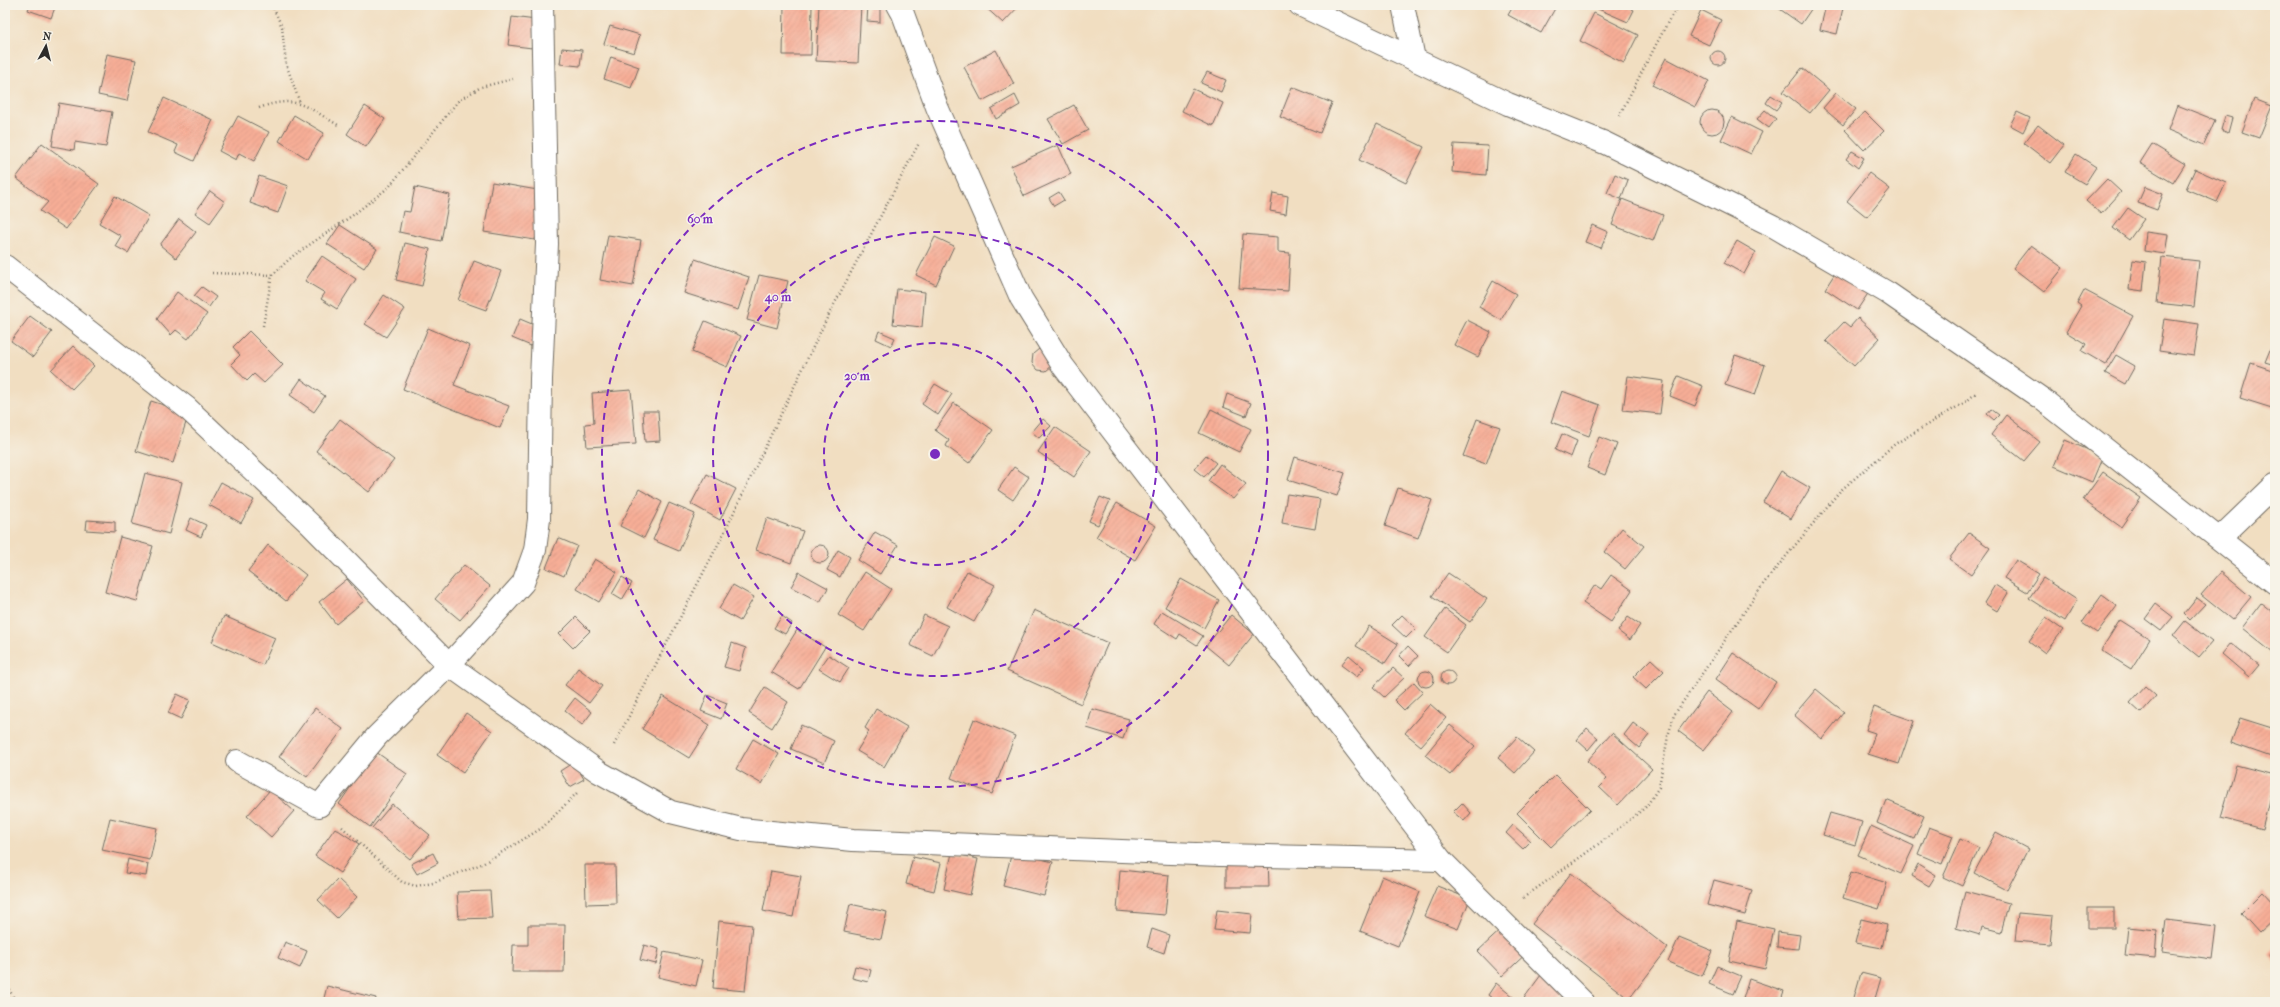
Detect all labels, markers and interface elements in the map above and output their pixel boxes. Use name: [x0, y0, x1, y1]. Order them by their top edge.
north arrow: [26, 26, 66, 66]
text: N: [42, 30, 53, 44]
text: 60 m: [687, 212, 714, 226]
text: 40 m: [764, 290, 792, 305]
text: 20 m: [844, 369, 871, 383]
centre of rings: [928, 447, 942, 461]

